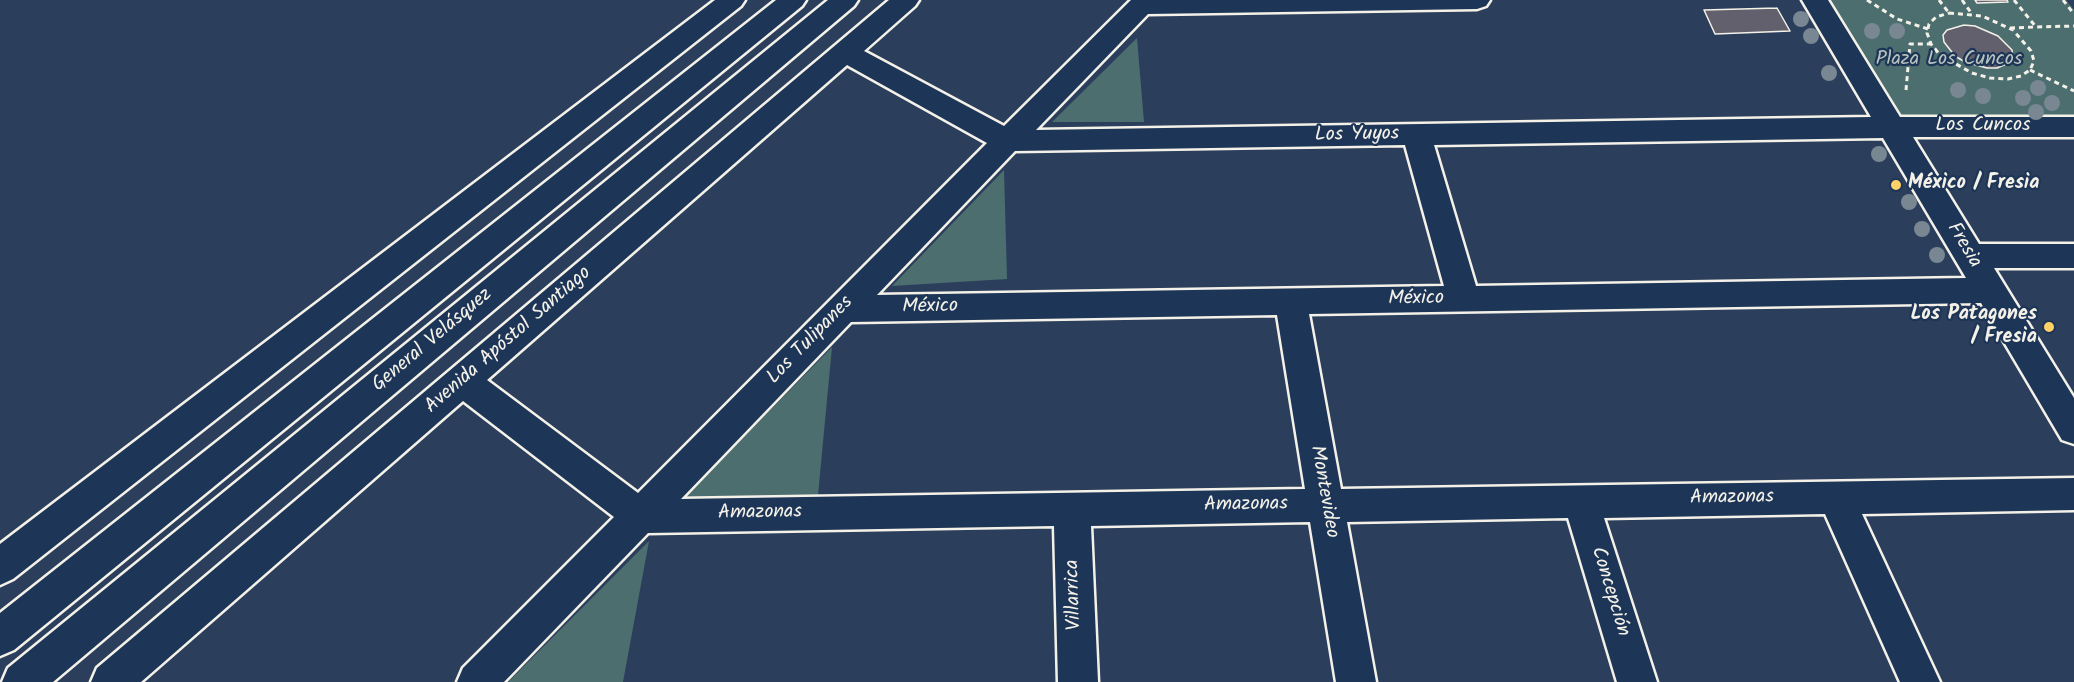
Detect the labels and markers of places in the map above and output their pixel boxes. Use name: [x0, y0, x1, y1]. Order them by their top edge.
place label: México / Fresia: [1908, 173, 2039, 197]
marker: México / Fresia: [1889, 178, 1903, 192]
place label: Los Patagones / Fresia: [1911, 304, 2037, 351]
marker: Los Patagones / Fresia: [2042, 320, 2056, 334]

